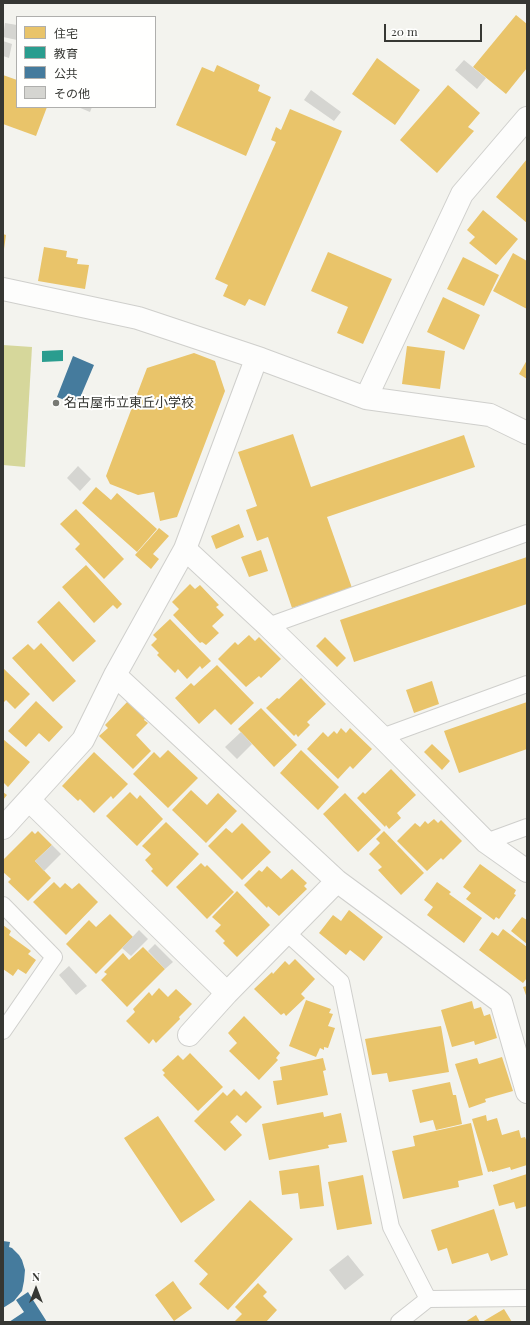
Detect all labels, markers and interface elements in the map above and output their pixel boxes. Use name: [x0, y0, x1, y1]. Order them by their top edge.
legend: [16, 16, 156, 108]
scale bar: [386, 16, 484, 42]
text: 20 m: [391, 23, 418, 39]
text: 住宅: [54, 25, 78, 41]
text: 教育: [54, 45, 78, 61]
text: 公共: [54, 65, 78, 81]
text: その他: [54, 85, 90, 101]
place label: 名古屋市立東丘小学校: [64, 395, 194, 411]
marker: 名古屋市立東丘小学校: [51, 398, 61, 408]
north arrow: [16, 1269, 56, 1309]
text: N: [32, 1269, 40, 1284]

